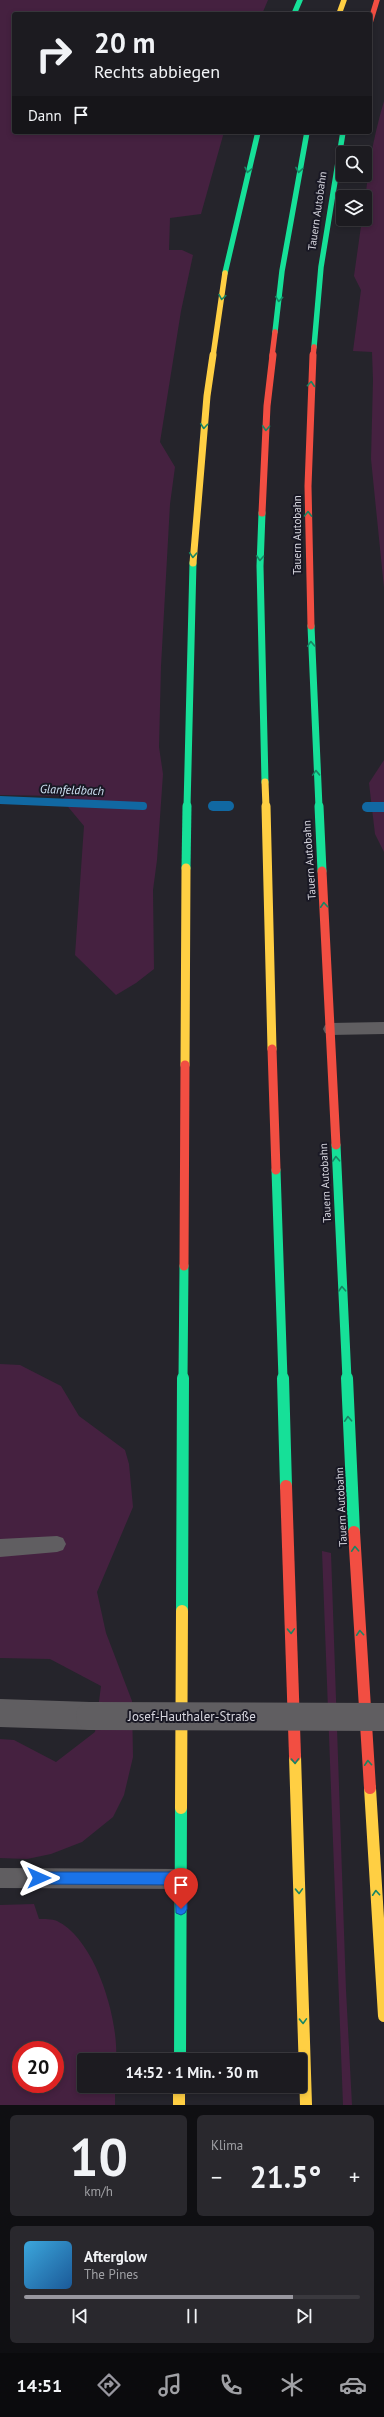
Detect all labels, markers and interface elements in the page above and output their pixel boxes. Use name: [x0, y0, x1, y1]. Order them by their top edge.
text: 20 m: [94, 24, 155, 61]
icon: right: [28, 28, 80, 80]
text: Rechts abbiegen: [94, 60, 220, 83]
icon: arrive: [70, 104, 92, 126]
text: Dann: [28, 106, 62, 125]
map controls: [336, 146, 372, 226]
button: search: [336, 146, 372, 182]
one-way arrow: [245, 167, 253, 173]
one-way arrow: [295, 167, 304, 173]
street label: Tauern Autobahn: [305, 171, 329, 251]
button: layers: [336, 190, 372, 226]
one-way arrow: [218, 294, 227, 300]
one-way arrow: [275, 295, 284, 302]
one-way arrow: [307, 381, 316, 387]
one-way arrow: [200, 423, 209, 429]
one-way arrow: [262, 425, 271, 431]
street label: Tauern Autobahn: [290, 495, 304, 575]
one-way arrow: [304, 511, 312, 517]
one-way arrow: [189, 552, 198, 558]
one-way arrow: [256, 555, 265, 561]
one-way arrow: [307, 640, 315, 646]
one-way arrow: [312, 770, 320, 776]
water label: Glanfeldbach: [40, 781, 104, 798]
street label: Tauern Autobahn: [299, 820, 319, 900]
one-way arrow: [319, 902, 328, 908]
street label: Tauern Autobahn: [316, 1143, 334, 1223]
one-way arrow: [331, 1156, 340, 1162]
one-way arrow: [338, 1286, 346, 1292]
one-way arrow: [344, 1416, 353, 1422]
street label: Tauern Autobahn: [332, 1467, 350, 1547]
one-way arrow: [350, 1546, 359, 1552]
one-way arrow: [287, 1628, 295, 1634]
one-way arrow: [355, 1630, 364, 1636]
street label: Josef-Hauthaler-Straße: [127, 1708, 256, 1725]
one-way arrow: [291, 1758, 299, 1764]
one-way arrow: [363, 1760, 372, 1766]
position arrow: [18, 1857, 60, 1899]
pin: [164, 1868, 198, 1909]
icon: arrive: [170, 1874, 192, 1896]
one-way arrow: [295, 1888, 303, 1894]
one-way arrow: [372, 1890, 381, 1896]
one-way arrow: [299, 2018, 308, 2024]
speed limit sign: 20: [12, 2041, 64, 2093]
text: 14:52 · 1 Min. · 30 m: [126, 2063, 258, 2082]
text: 10: [69, 2123, 128, 2190]
text: Klima: [211, 2137, 243, 2154]
text: 21.5°: [250, 2157, 321, 2196]
text: −: [211, 2163, 222, 2191]
text: +: [349, 2163, 360, 2191]
text: km/h: [84, 2183, 113, 2200]
text: Afterglow: [84, 2247, 147, 2266]
text: The Pines: [84, 2266, 138, 2283]
icon: previous: [69, 2305, 91, 2327]
icon: pause: [181, 2305, 203, 2327]
icon: next: [293, 2305, 315, 2327]
icon: directions: [95, 2371, 123, 2399]
icon: music: [156, 2371, 184, 2399]
icon: phone: [217, 2371, 245, 2399]
icon: climate: [278, 2371, 306, 2399]
icon: car: [339, 2371, 367, 2399]
text: 14:51: [17, 2374, 62, 2397]

